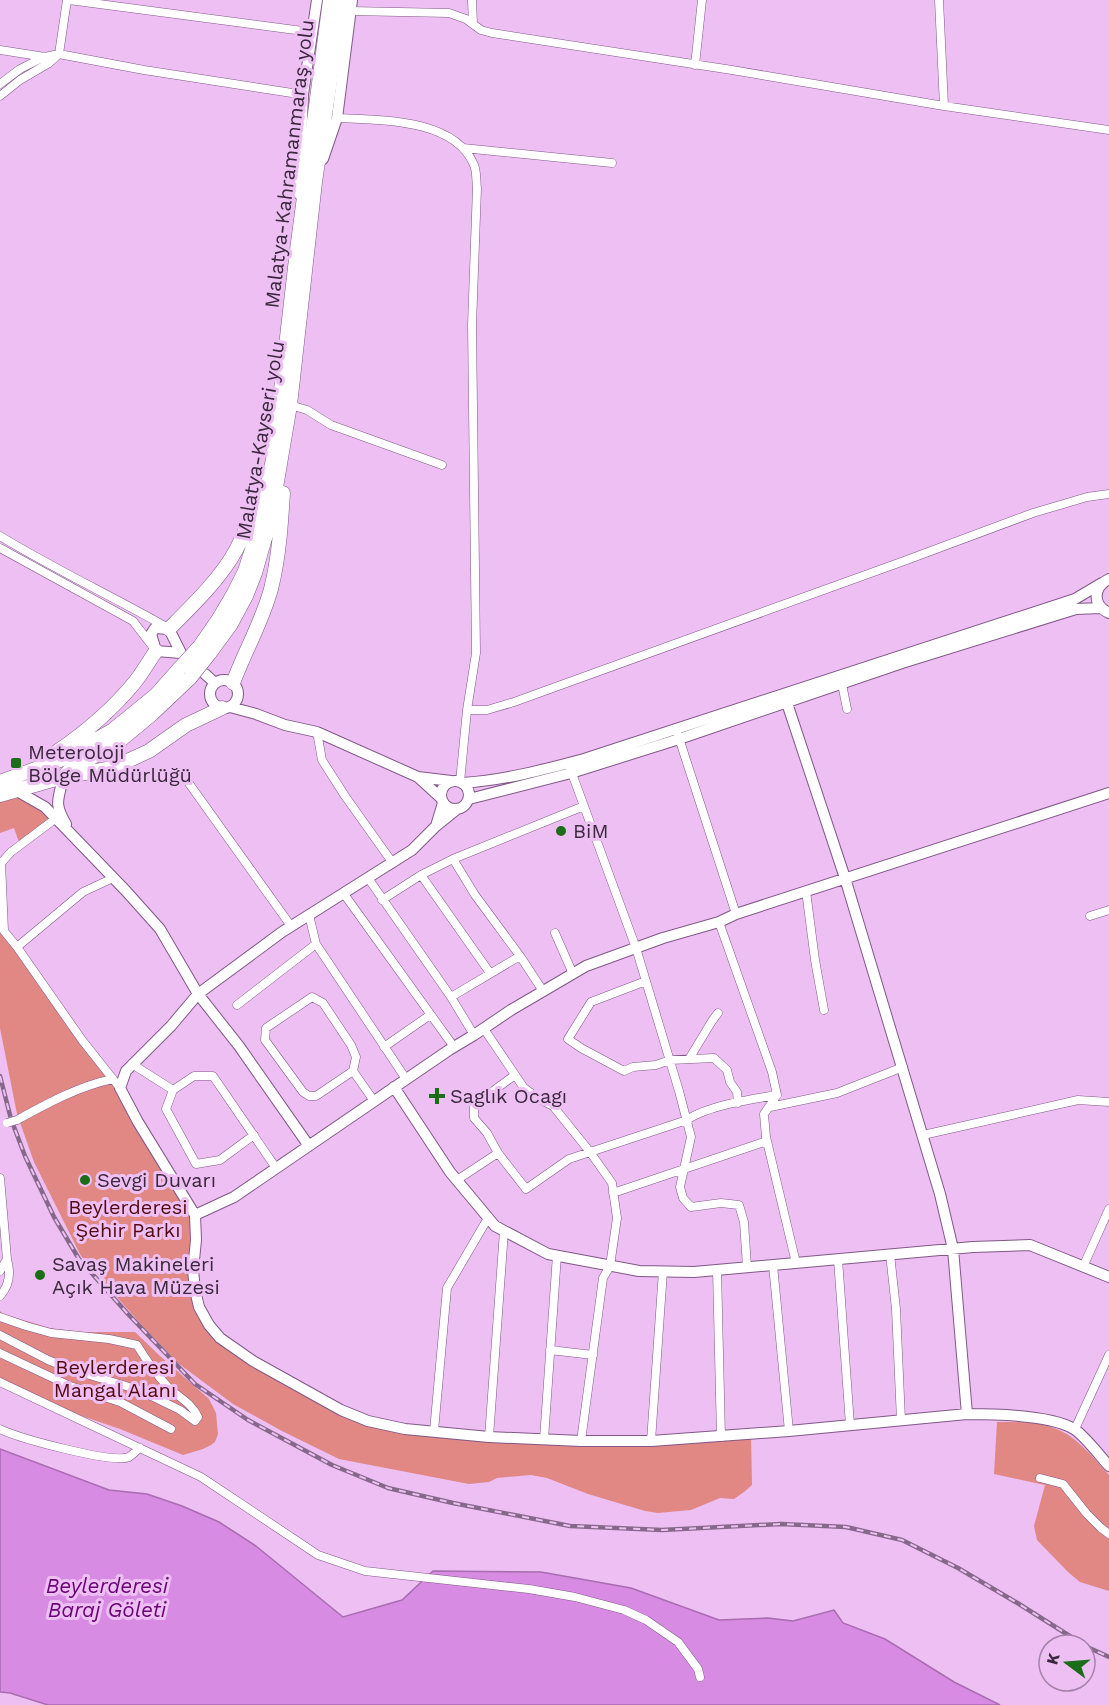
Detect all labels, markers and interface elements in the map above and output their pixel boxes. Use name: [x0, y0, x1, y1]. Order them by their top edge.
street label: Malatya-Kahramanmaraş yolu: [259, 18, 319, 310]
street label: Malatya-Kayseri yolu: [231, 339, 289, 541]
place label: Meteroloji Bölge Müdürlüğü: [28, 740, 192, 787]
marker: Meteroloji Bölge Müdürlüğü: [9, 756, 23, 770]
place label: BiM: [573, 819, 608, 843]
marker: BiM: [554, 824, 568, 838]
place label: Saglık Ocagı: [450, 1084, 567, 1108]
marker: Saglık Ocagı: [428, 1087, 446, 1105]
place label: Sevgi Duvarı: [97, 1168, 216, 1192]
marker: Sevgi Duvarı: [78, 1173, 92, 1187]
park label: Beylerderesi Şehir Parkı: [68, 1195, 188, 1242]
place label: Savaş Makineleri Açık Hava Müzesi: [52, 1252, 220, 1299]
marker: Savaş Makineleri Açık Hava Müzesi: [33, 1268, 47, 1282]
park label: Beylerderesi Mangal Alanı: [54, 1355, 176, 1402]
water label: Beylerderesi Baraj Göleti: [46, 1573, 169, 1622]
north arrow: [1037, 1633, 1097, 1693]
text: K: [1042, 1651, 1064, 1667]

